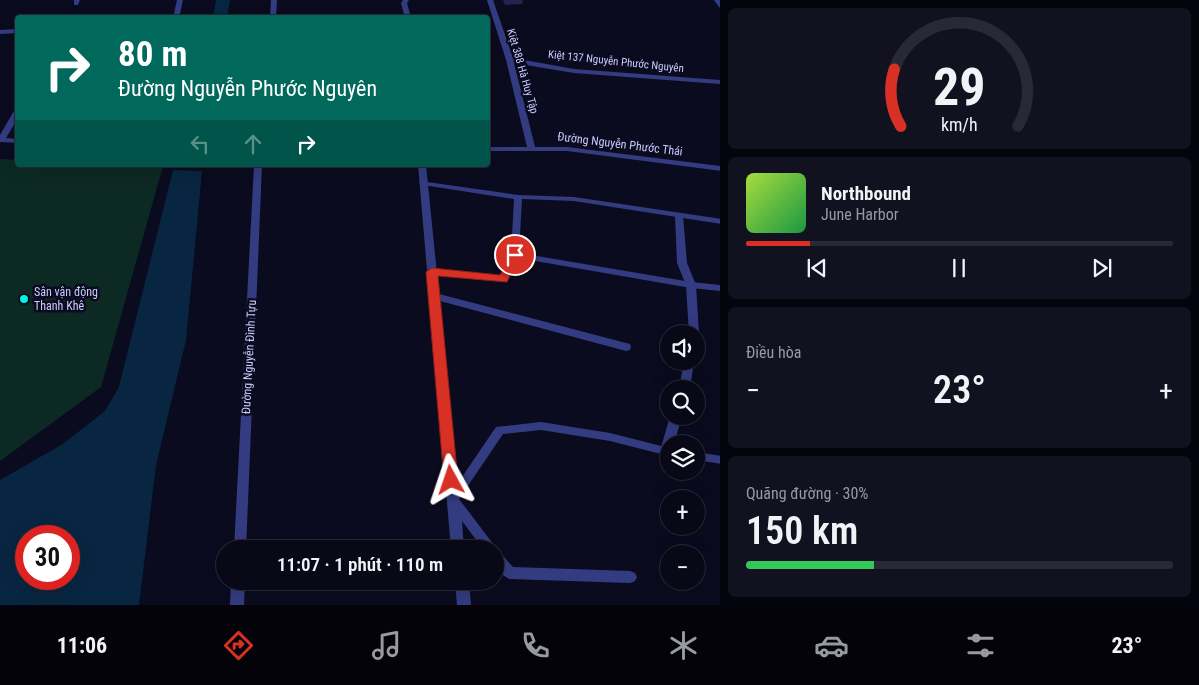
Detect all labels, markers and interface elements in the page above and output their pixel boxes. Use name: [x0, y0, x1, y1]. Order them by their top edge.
street label: Kiệt 388 Hà Huy Tập: [504, 27, 541, 115]
text: 80 m: [118, 34, 187, 75]
icon: right: [35, 35, 100, 100]
street label: Kiệt 137 Nguyễn Phước Nguyên: [547, 48, 685, 75]
text: 29: [933, 57, 986, 118]
text: Đường Nguyễn Phước Nguyên: [118, 76, 377, 101]
text: km/h: [941, 114, 978, 135]
street label: Đường Nguyễn Phước Thái: [557, 129, 683, 159]
icon: left: [186, 130, 214, 158]
icon: ahead: [239, 130, 267, 158]
icon: right: [292, 130, 320, 158]
text: Northbound: [821, 182, 911, 205]
text: June Harbor: [821, 205, 899, 224]
pin: [494, 234, 536, 276]
icon: arrive: [501, 241, 529, 269]
icon: previous: [803, 254, 831, 282]
icon: pause: [945, 254, 973, 282]
icon: next: [1088, 254, 1116, 282]
place label: Sân vận động Thanh Khê: [34, 285, 98, 313]
marker: Sân vận động Thanh Khê: [18, 293, 30, 305]
street label: Đường Nguyễn Đình Tựu: [239, 299, 259, 415]
map controls: [660, 325, 705, 590]
button: sound: [660, 325, 705, 370]
text: Điều hòa: [746, 343, 801, 362]
text: 23°: [933, 368, 986, 412]
text: −: [746, 374, 760, 407]
text: +: [1159, 374, 1173, 407]
button: search: [660, 380, 705, 425]
button: layers: [660, 435, 705, 480]
position arrow: [424, 453, 476, 505]
text: Quãng đường · 30%: [746, 484, 868, 503]
button: +: [660, 490, 705, 535]
text: 150 km: [746, 509, 858, 553]
speed limit sign: 30: [15, 525, 80, 590]
button: −: [660, 545, 705, 590]
text: 11:07 · 1 phút · 110 m: [277, 553, 443, 576]
icon: directions: [221, 628, 256, 663]
icon: music: [369, 628, 404, 663]
icon: phone: [518, 628, 553, 663]
icon: climate: [666, 628, 701, 663]
icon: car: [814, 628, 849, 663]
icon: filters: [963, 628, 998, 663]
text: 11:06: [57, 633, 107, 658]
text: 23°: [1111, 633, 1142, 658]

